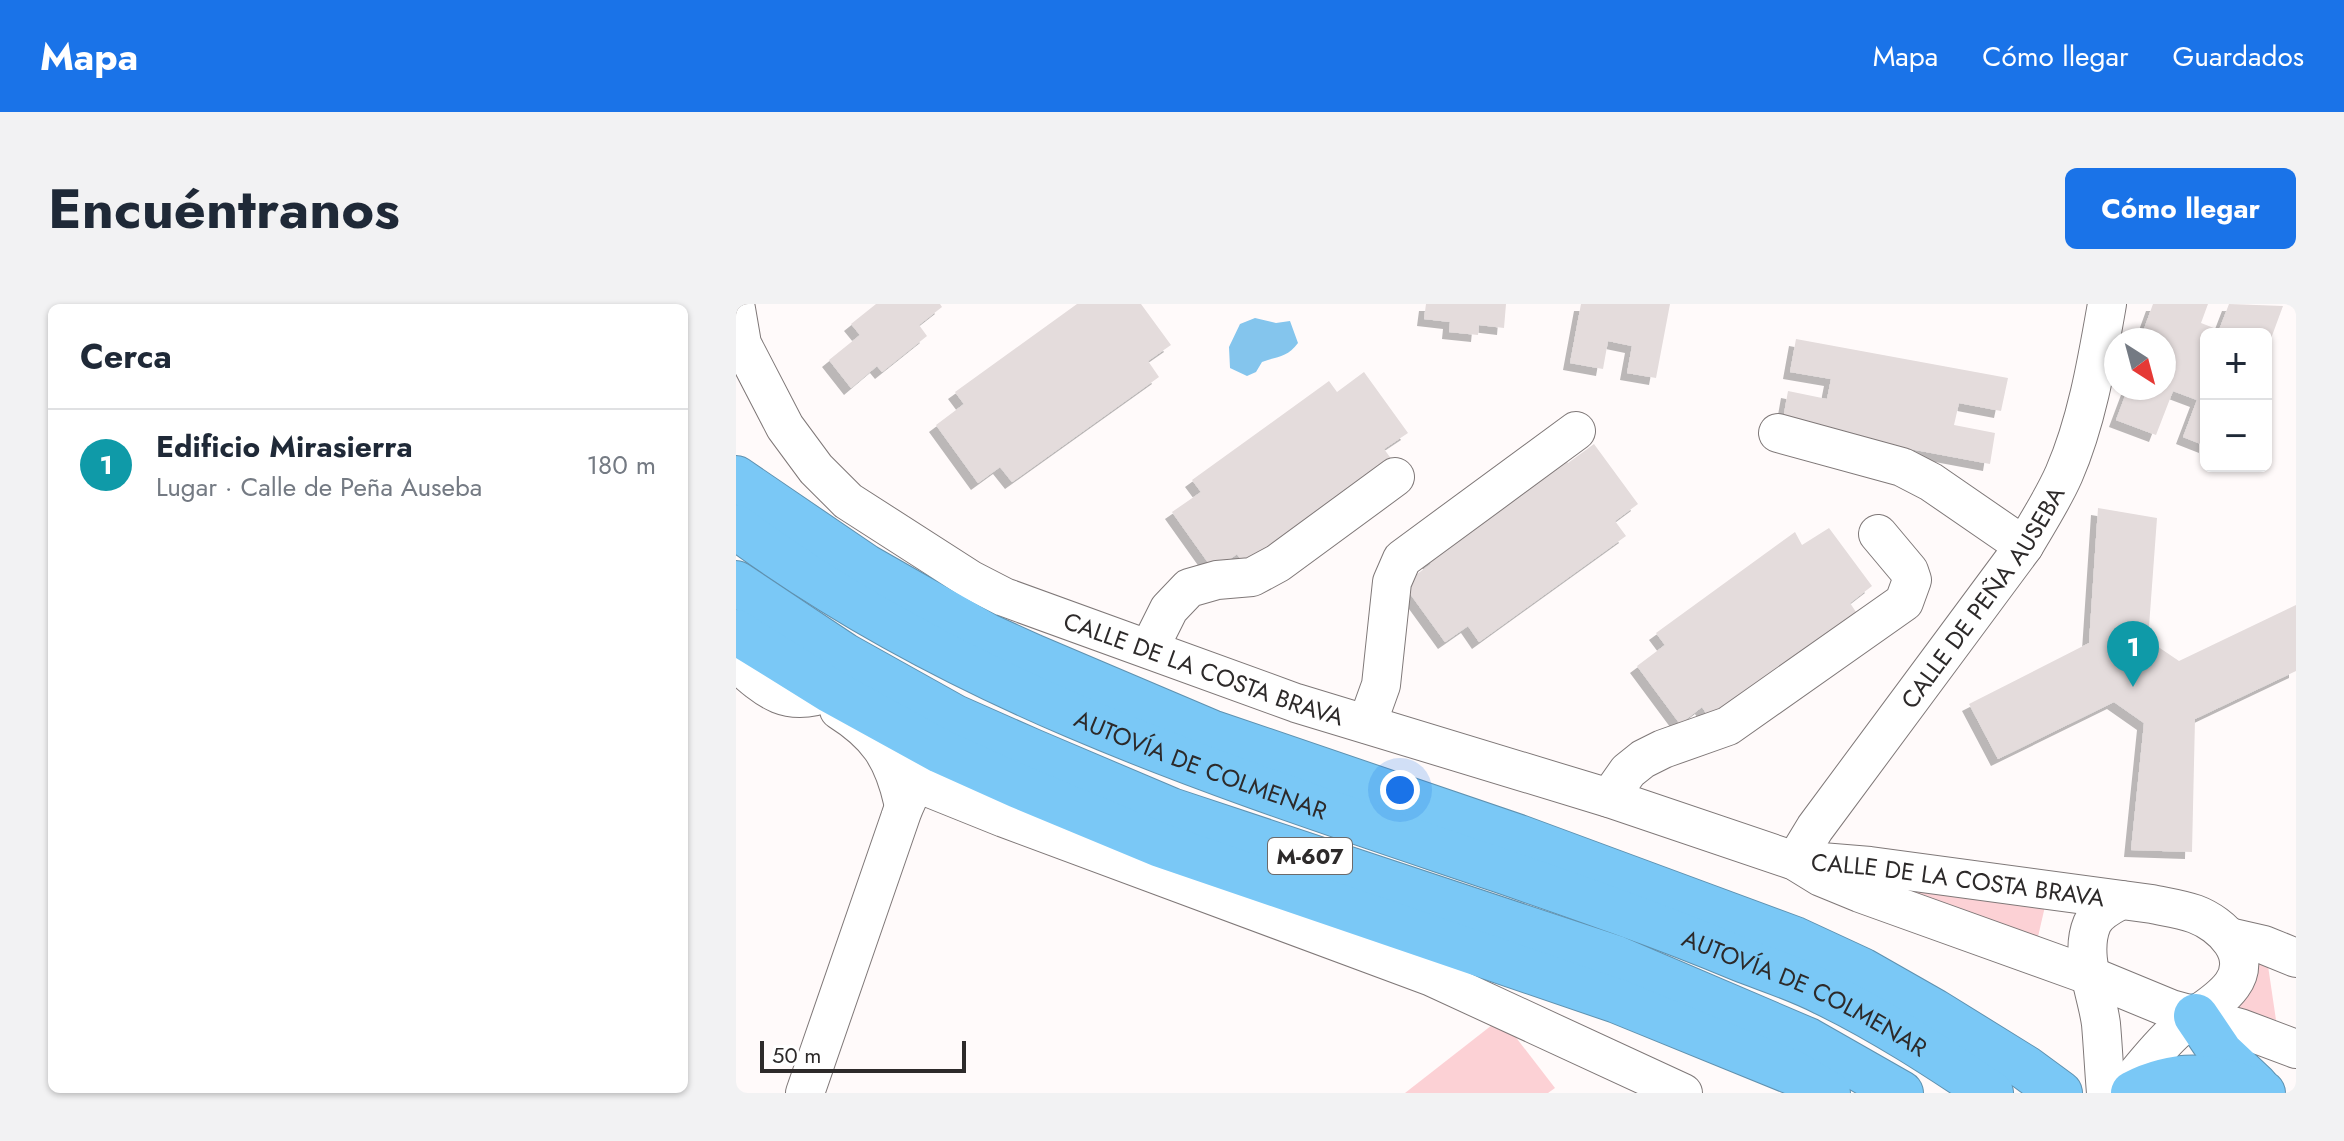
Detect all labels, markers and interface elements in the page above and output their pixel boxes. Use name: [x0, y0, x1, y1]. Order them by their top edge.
text: Mapa: [40, 29, 138, 84]
text: Mapa: [1873, 36, 1938, 77]
text: Cómo llegar: [1982, 36, 2129, 77]
text: Guardados: [2173, 36, 2304, 77]
text: Encuéntranos: [48, 168, 400, 249]
button: Cómo llegar: [2065, 168, 2296, 249]
north arrow: [2104, 328, 2176, 400]
map controls: [2200, 328, 2272, 472]
button: +: [2200, 328, 2272, 400]
text: Cerca: [80, 332, 172, 381]
button: −: [2200, 400, 2272, 472]
text: Edificio Mirasierra: [156, 425, 413, 468]
text: 1: [99, 446, 113, 484]
text: 180 m: [586, 446, 656, 484]
text: Lugar · Calle de Peña Auseba: [156, 468, 482, 506]
street label: CALLE DE PEÑA AUSEBA: [1892, 480, 2073, 716]
street label: CALLE DE LA COSTA BRAVA: [1059, 603, 1348, 734]
pin: 1: [2107, 621, 2159, 687]
street label: AUTOVÍA DE COLMENAR: [1069, 701, 1332, 828]
your location: [1380, 770, 1420, 810]
road number: M-607: [1268, 838, 1352, 874]
street label: CALLE DE LA COSTA BRAVA: [1810, 844, 2107, 915]
street label: AUTOVÍA DE COLMENAR: [1677, 920, 1935, 1065]
scale bar: [760, 1037, 966, 1073]
text: 50 m: [772, 1039, 821, 1071]

